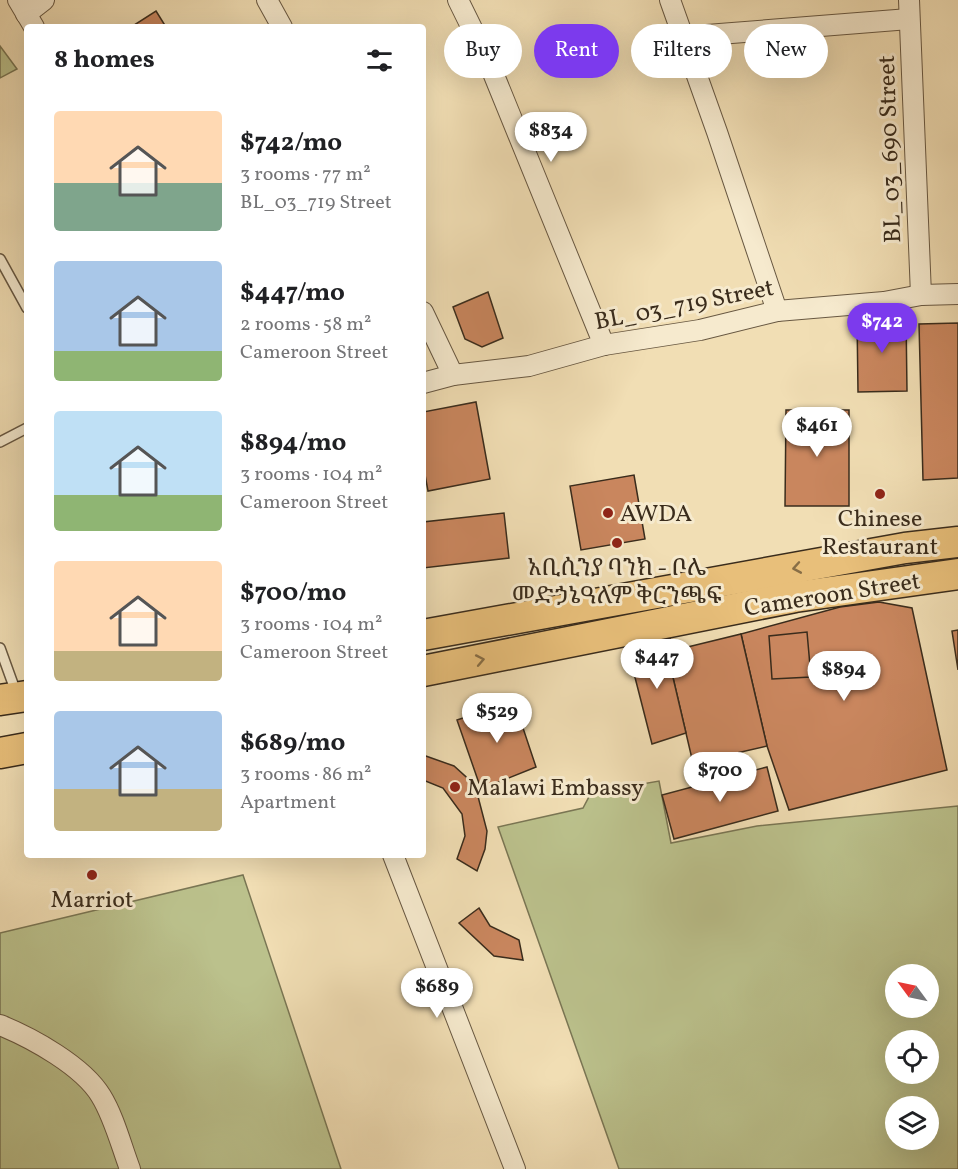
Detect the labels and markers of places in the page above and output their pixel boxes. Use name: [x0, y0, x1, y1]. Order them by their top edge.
pin: $834: [515, 112, 587, 163]
pin: $742: [846, 303, 918, 354]
pin: $461: [781, 407, 853, 458]
marker: Chinese Restaurant: [873, 487, 887, 501]
place label: AWDA: [620, 498, 692, 532]
place label: Chinese Restaurant: [822, 503, 938, 565]
marker: AWDA: [601, 506, 615, 520]
marker: አቢሲንያ ባንክ - ቦሌ መድኃኔዓለም ቅርንጫፍ: [610, 536, 624, 550]
place label: አቢሲንያ ባንክ - ቦሌ መድኃኔዓለም ቅርንጫፍ: [512, 552, 722, 614]
pin: $447: [621, 639, 693, 690]
pin: $894: [808, 651, 880, 702]
pin: $529: [461, 693, 533, 744]
pin: $700: [684, 752, 756, 803]
place label: Malawi Embassy: [467, 772, 644, 806]
marker: Malawi Embassy: [448, 780, 462, 794]
marker: Marriot: [85, 868, 99, 882]
place label: Marriot: [51, 884, 133, 918]
pin: $689: [401, 968, 473, 1019]

